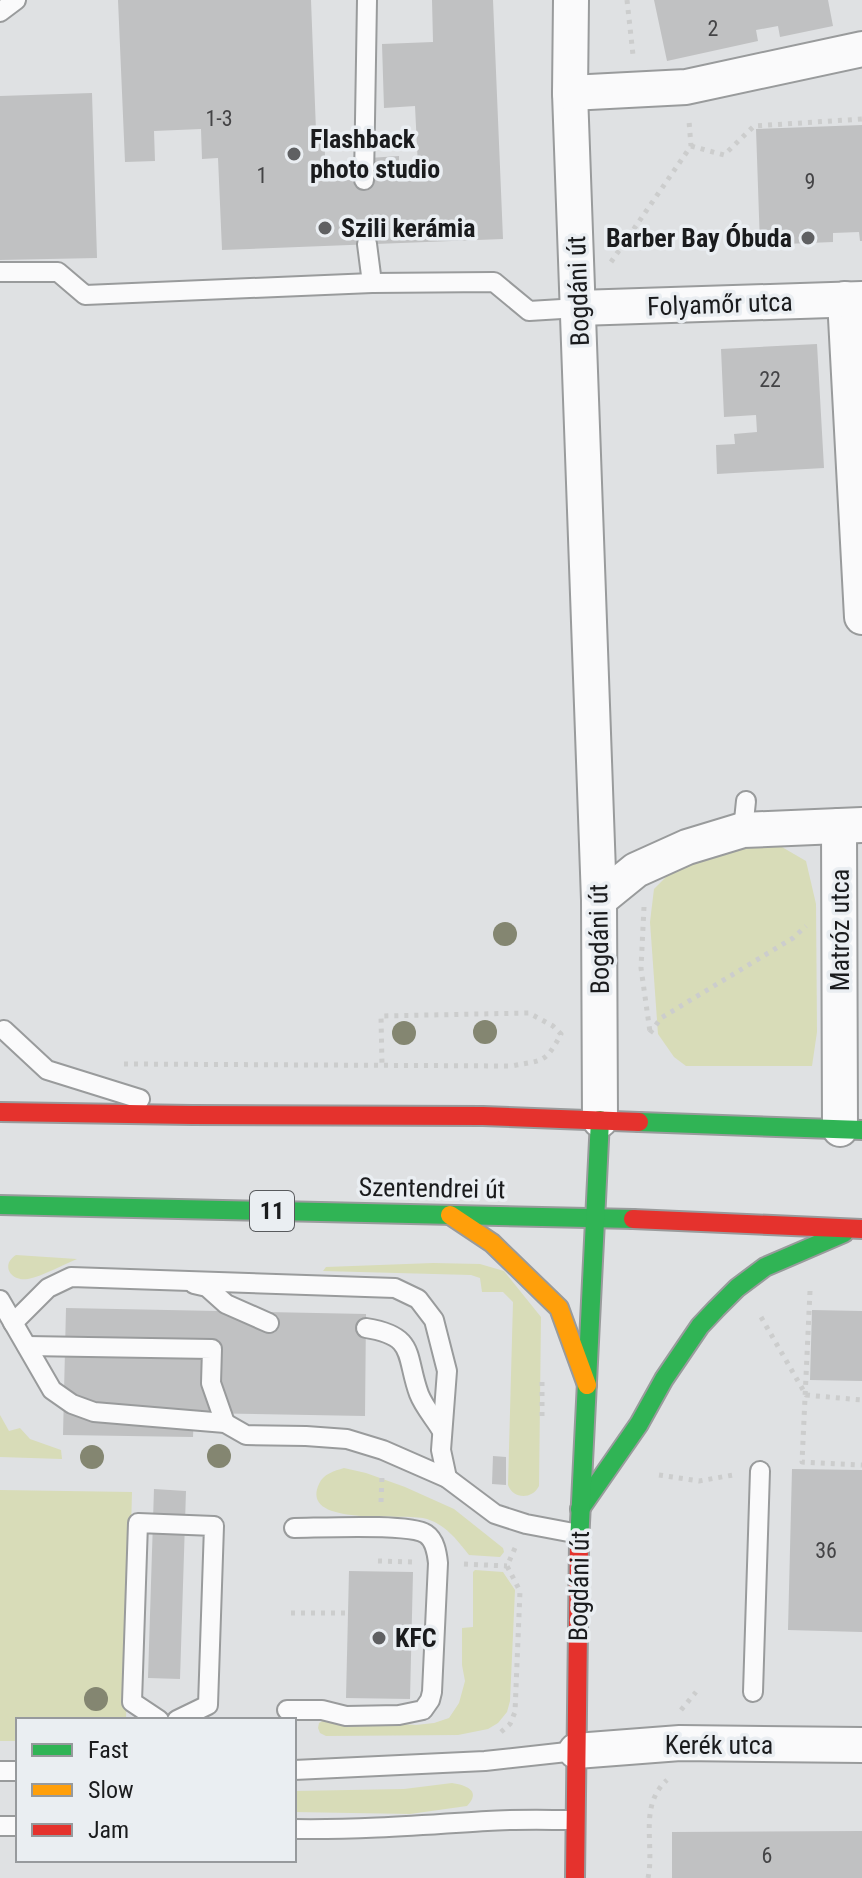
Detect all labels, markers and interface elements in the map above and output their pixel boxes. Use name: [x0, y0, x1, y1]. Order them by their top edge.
house number: 2: [708, 16, 718, 41]
house number: 1-3: [205, 106, 233, 131]
place label: Flashback photo studio: [310, 124, 440, 184]
marker: Flashback photo studio: [285, 145, 303, 163]
house number: 1: [257, 163, 267, 188]
house number: 9: [805, 169, 815, 194]
place label: Szili kerámia: [341, 213, 476, 243]
marker: Szili kerámia: [316, 219, 334, 237]
place label: Barber Bay Óbuda: [606, 223, 792, 253]
marker: Barber Bay Óbuda: [799, 229, 817, 247]
street label: Bogdáni út: [561, 235, 595, 347]
street label: Folyamőr utca: [647, 286, 793, 322]
house number: 22: [759, 367, 781, 392]
street label: Matróz utca: [825, 869, 855, 991]
street label: Bogdáni út: [583, 884, 615, 994]
street label: Szentendrei út: [358, 1172, 506, 1204]
road number: 11: [250, 1191, 294, 1231]
street label: Bogdáni út: [563, 1531, 595, 1641]
house number: 36: [815, 1538, 837, 1563]
place label: KFC: [395, 1623, 437, 1653]
marker: KFC: [370, 1629, 388, 1647]
legend: [16, 1718, 296, 1862]
street label: Kerék utca: [665, 1730, 773, 1760]
text: Fast: [88, 1736, 129, 1764]
text: Slow: [88, 1776, 134, 1804]
text: Jam: [88, 1816, 129, 1844]
house number: 6: [762, 1843, 772, 1868]

